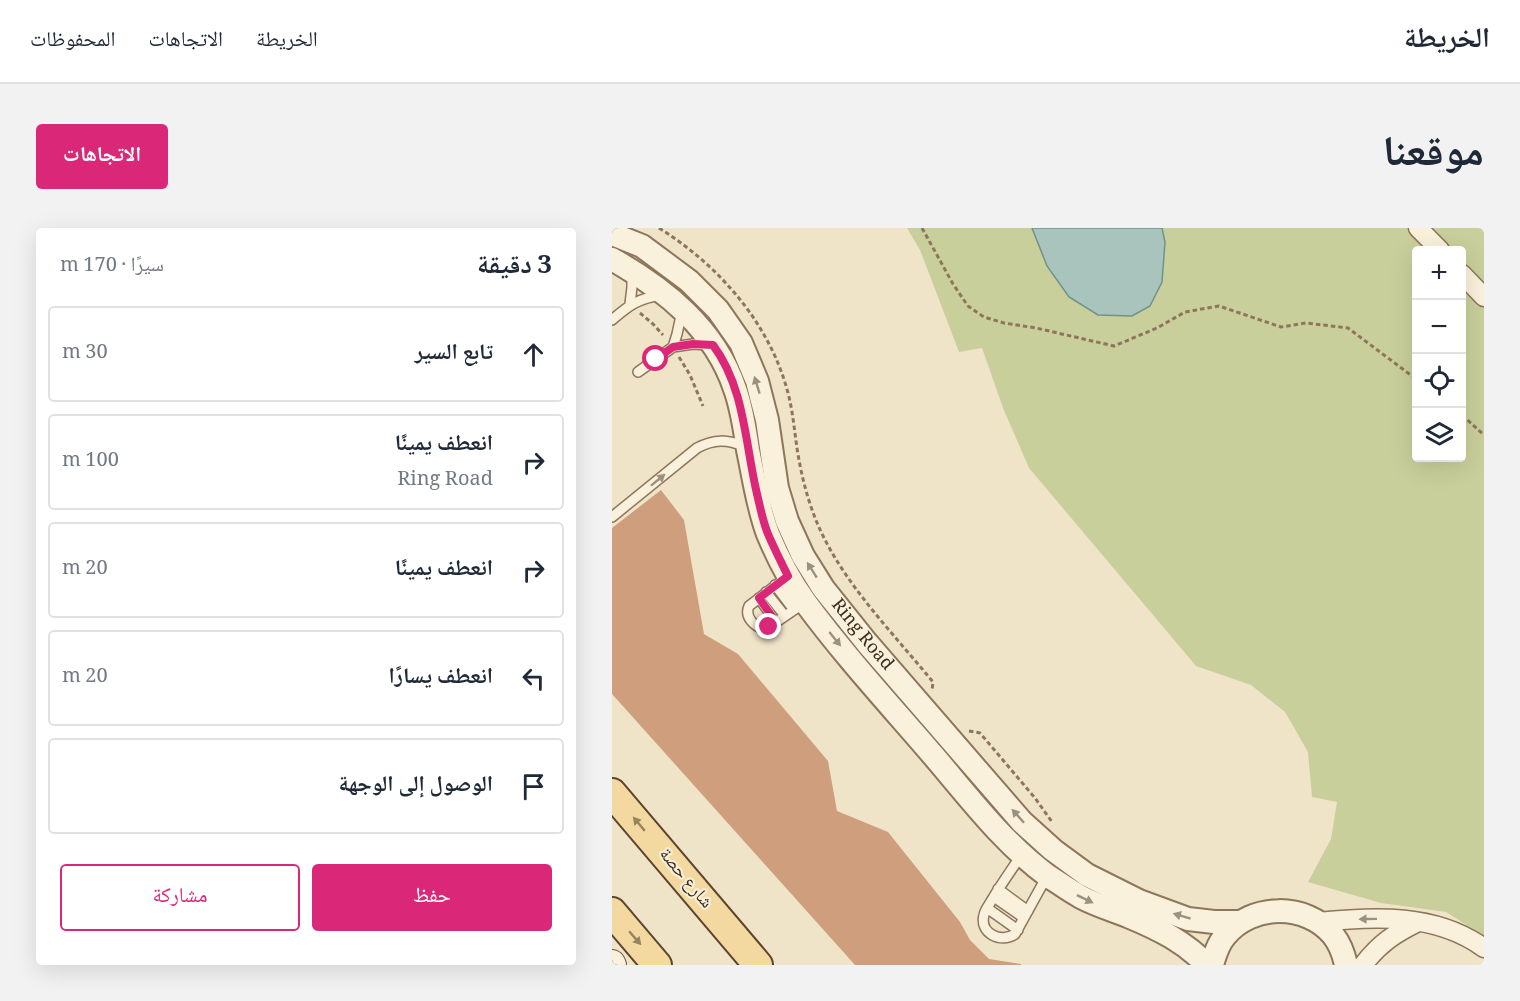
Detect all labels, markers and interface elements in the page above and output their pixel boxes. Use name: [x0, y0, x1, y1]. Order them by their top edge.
text: الخريطة: [1404, 17, 1490, 65]
text: المحفوظات: [30, 24, 115, 59]
text: الاتجاهات: [148, 24, 223, 59]
text: الخريطة: [256, 24, 318, 59]
text: موقعنا: [1383, 120, 1484, 192]
button: الاتجاهات: [36, 124, 168, 189]
text: 3 دقيقة: [477, 245, 552, 289]
map controls: [1412, 246, 1466, 462]
button: +: [1412, 246, 1466, 300]
text: سيرًا · 170 m: [60, 250, 164, 284]
button: −: [1412, 300, 1466, 354]
text: تابع السير: [415, 335, 493, 373]
text: 30 m: [62, 337, 108, 371]
icon: ahead: [517, 338, 550, 371]
route start: [642, 345, 668, 371]
button: locate: [1412, 354, 1466, 408]
one-way arrow: [752, 376, 761, 394]
button: layers: [1412, 408, 1466, 462]
text: انعطف يمينًا: [395, 426, 493, 464]
text: 100 m: [62, 445, 119, 479]
icon: right: [517, 446, 550, 479]
text: Ring Road: [397, 464, 493, 498]
one-way arrow: [650, 474, 665, 487]
text: انعطف يمينًا: [395, 551, 493, 589]
text: 20 m: [62, 553, 108, 587]
icon: right: [517, 554, 550, 587]
one-way arrow: [806, 562, 817, 579]
street label: Ring Road: [822, 593, 900, 678]
route end: [755, 613, 781, 639]
one-way arrow: [828, 631, 841, 647]
text: انعطف يسارًا: [388, 659, 493, 697]
text: 20 m: [62, 661, 108, 695]
icon: left: [517, 662, 550, 695]
text: الوصول إلى الوجهة: [339, 767, 493, 805]
icon: arrive: [517, 770, 550, 803]
one-way arrow: [1012, 809, 1025, 824]
one-way arrow: [633, 817, 646, 832]
street label: شارع حصة: [650, 842, 720, 916]
button: مشاركة: [60, 864, 300, 931]
button: حفظ: [312, 864, 552, 931]
one-way arrow: [1077, 894, 1094, 903]
one-way arrow: [1173, 911, 1191, 921]
one-way arrow: [1358, 914, 1377, 924]
one-way arrow: [628, 931, 642, 946]

